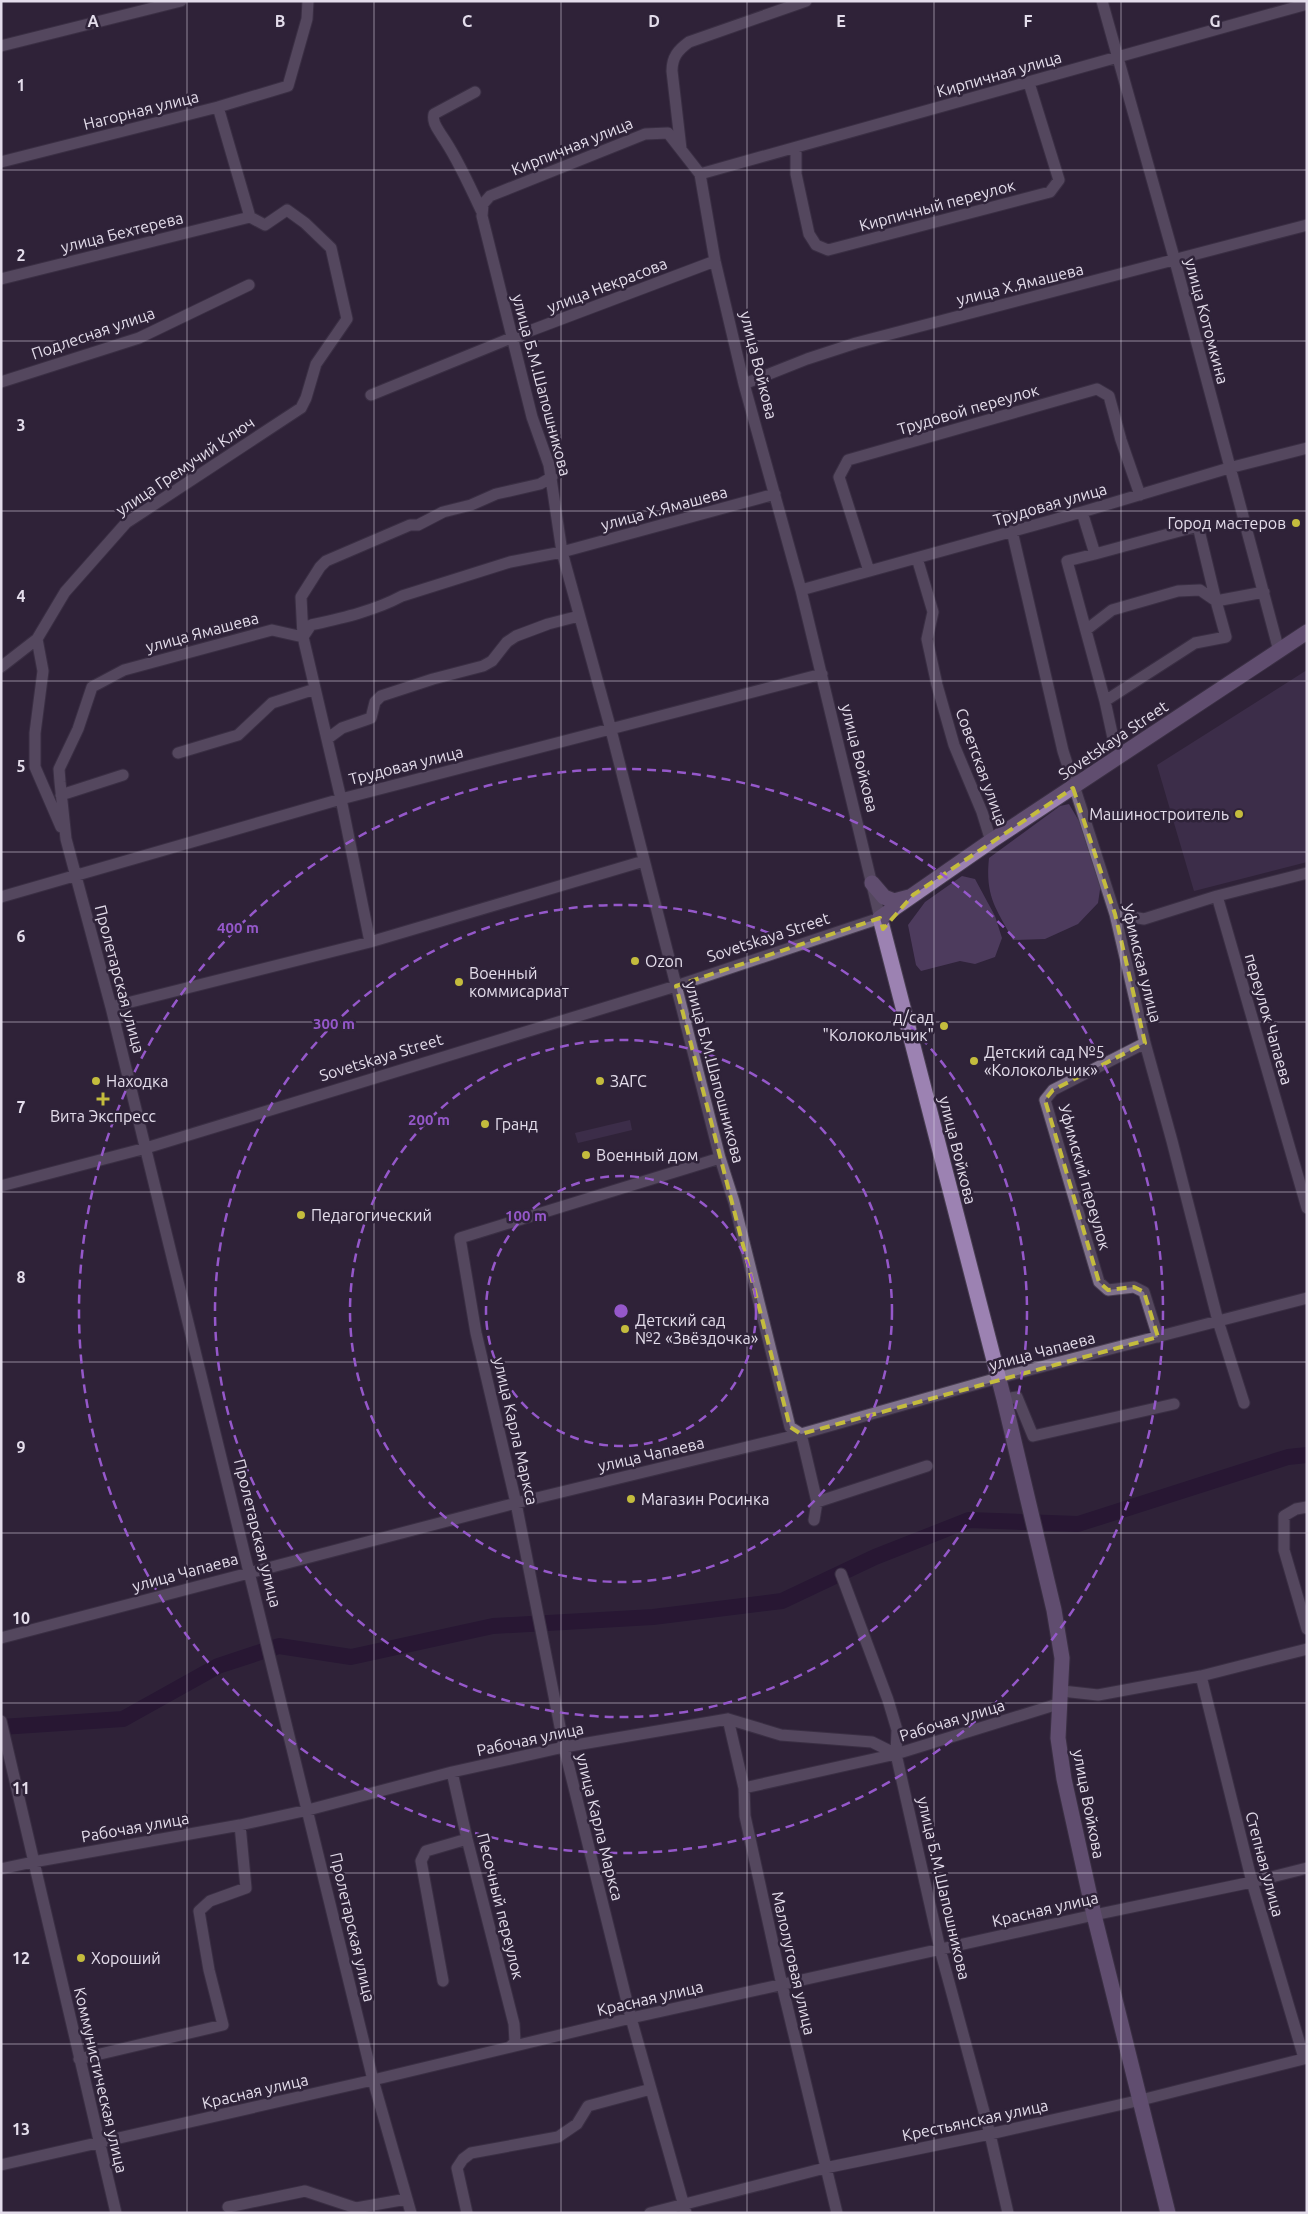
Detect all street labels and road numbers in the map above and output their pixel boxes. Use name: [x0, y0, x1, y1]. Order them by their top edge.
street label: Кирпичная улица: [934, 48, 1064, 100]
street label: Нагорная улица: [81, 87, 201, 133]
street label: Кирпичная улица: [509, 113, 635, 179]
street label: Кирпичный переулок: [857, 176, 1017, 234]
street label: улица Бехтерева: [59, 208, 185, 256]
street label: улица Некрасова: [544, 254, 670, 316]
street label: улица Котомкина: [1182, 256, 1232, 386]
street label: улица Х.Ямашева: [955, 260, 1085, 308]
street label: улица Б.М.Шапошникова: [509, 292, 575, 478]
street label: Подлесная улица: [29, 303, 157, 363]
street label: улица Войкова: [737, 309, 781, 421]
street label: Трудовой переулок: [895, 380, 1041, 438]
street label: улица Гремучий Ключ: [112, 413, 258, 519]
street label: Трудовая улица: [991, 479, 1109, 529]
street label: улица Х.Ямашева: [599, 482, 729, 534]
street label: улица Ямашева: [144, 608, 260, 656]
street label: Sovetskaya Street: [1055, 696, 1172, 783]
street label: улица Войкова: [838, 702, 882, 814]
street label: Советская улица: [952, 706, 1012, 828]
street label: Трудовая улица: [347, 742, 465, 788]
street label: Уфимская улица: [1119, 902, 1165, 1024]
street label: Пролетарская улица: [92, 903, 148, 1055]
street label: Sovetskaya Street: [704, 908, 832, 965]
street label: переулок Чапаева: [1242, 951, 1296, 1087]
street label: улица Б.М.Шапошникова: [682, 979, 748, 1165]
street label: Sovetskaya Street: [317, 1029, 446, 1084]
street label: улица Войкова: [936, 1094, 980, 1206]
street label: Уфимский переулок: [1056, 1102, 1114, 1252]
street label: улица Чапаева: [987, 1328, 1097, 1374]
street label: улица Карла Маркса: [490, 1355, 542, 1507]
street label: улица Чапаева: [596, 1433, 706, 1475]
street label: Пролетарская улица: [231, 1457, 285, 1609]
street label: улица Чапаева: [130, 1549, 240, 1595]
street label: Рабочая улица: [897, 1695, 1007, 1745]
street label: Рабочая улица: [475, 1719, 585, 1759]
street label: улица Войкова: [1070, 1748, 1108, 1860]
street label: улица Карла Маркса: [573, 1751, 627, 1903]
street label: улица Б.М.Шапошникова: [914, 1795, 974, 1981]
street label: Рабочая улица: [80, 1809, 190, 1845]
street label: Степная улица: [1242, 1809, 1288, 1919]
street label: Песочный переулок: [474, 1831, 528, 1981]
street label: Пролетарская улица: [327, 1851, 379, 2003]
street label: Красная улица: [990, 1888, 1100, 1930]
street label: Малолуговая улица: [769, 1889, 819, 2037]
street label: Красная улица: [595, 1977, 705, 2019]
street label: Коммунистическая улица: [71, 1985, 131, 2175]
street label: Красная улица: [200, 2070, 310, 2112]
street label: Крестьянская улица: [900, 2096, 1050, 2144]

